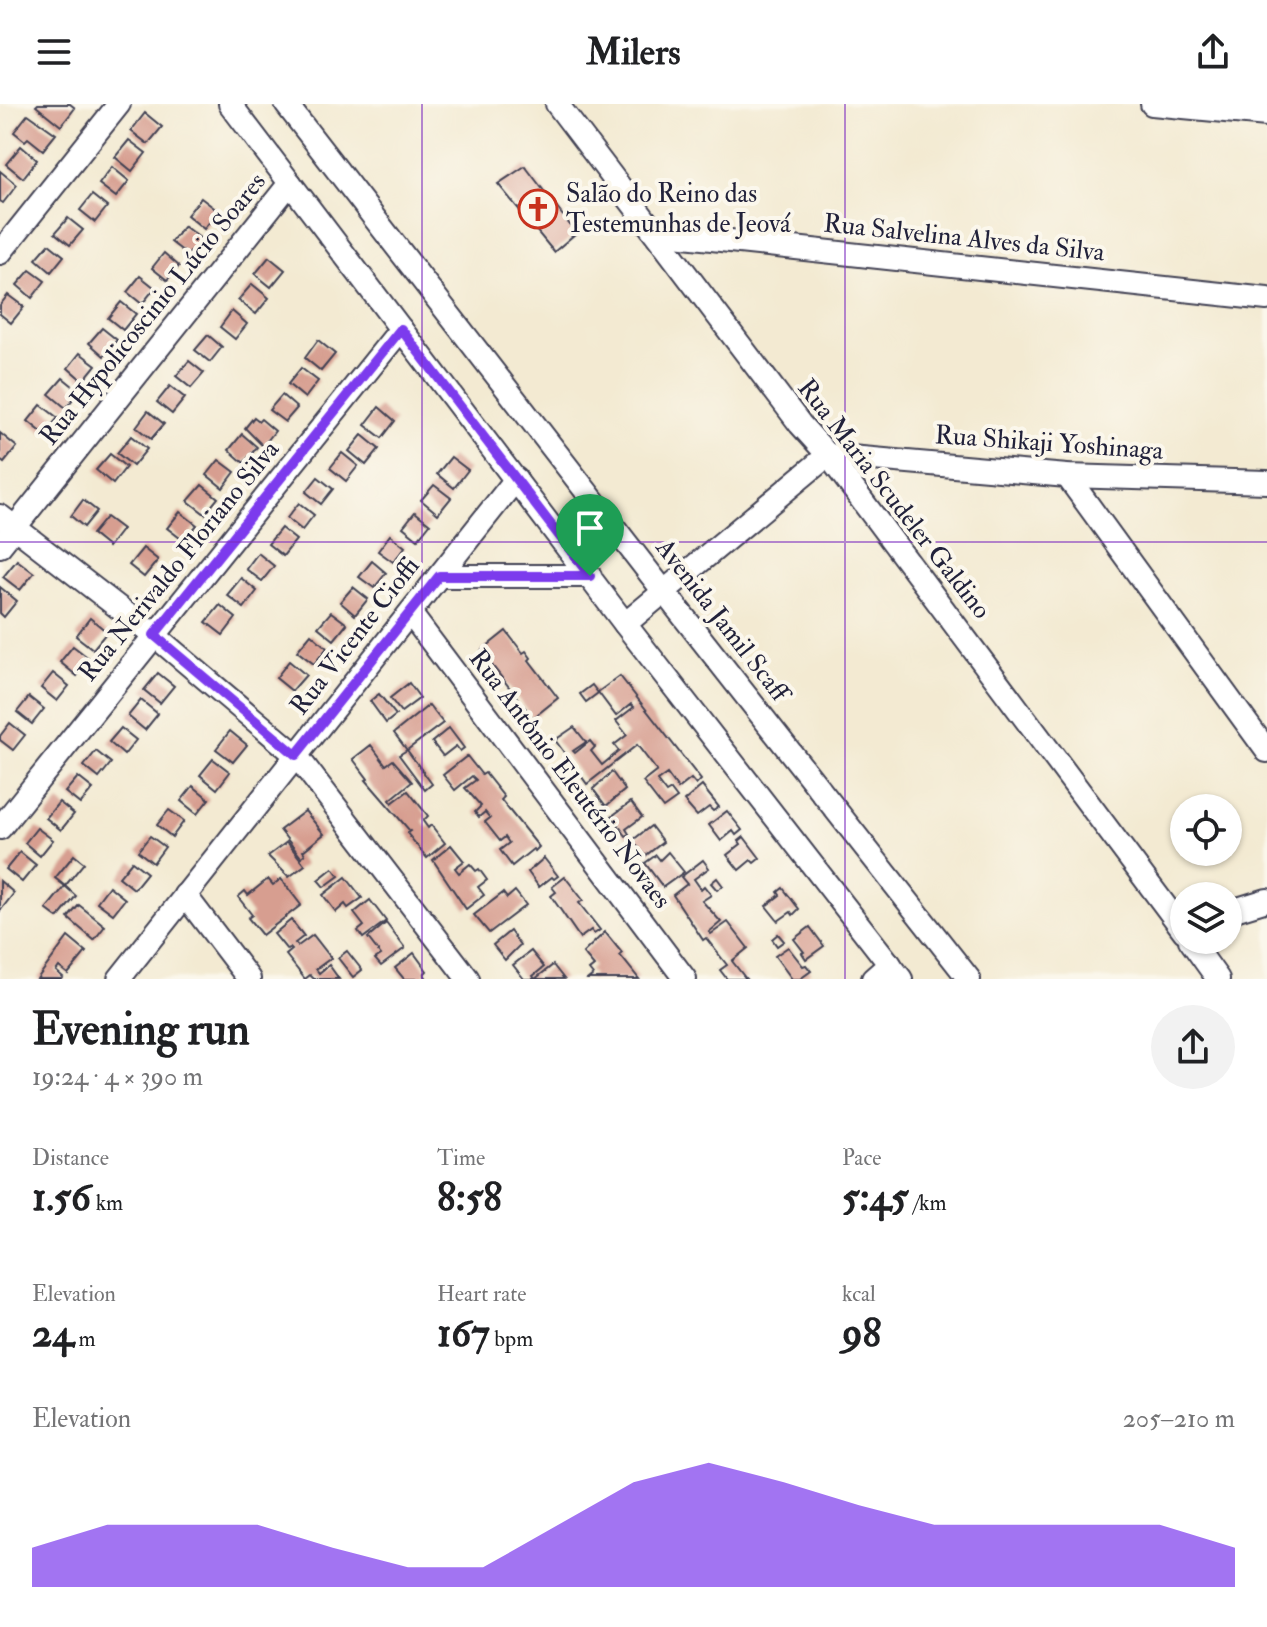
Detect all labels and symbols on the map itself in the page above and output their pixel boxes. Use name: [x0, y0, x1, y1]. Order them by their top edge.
street label: Rua Hypolicoscinio Lúcio Soares: [33, 166, 274, 452]
place label: Salão do Reino das Testemunhas de Jeová: [566, 178, 791, 240]
church icon: Salão do Reino das Testemunhas de Jeová: [517, 188, 559, 230]
street label: Rua Salvelina Alves da Silva: [822, 207, 1106, 269]
street label: Rua Maria Scudeler Galdino: [790, 373, 998, 625]
street label: Rua Shikaji Yoshinaga: [934, 419, 1165, 467]
street label: Rua Nerivaldo Floriano Silva: [72, 434, 286, 688]
pin: [556, 494, 624, 576]
street label: Avenida Jamil Scaff: [648, 532, 798, 711]
street label: Rua Vicente Cioffi: [283, 551, 427, 721]
street label: Rua Antônio Eleutério Novaes: [462, 643, 678, 915]

